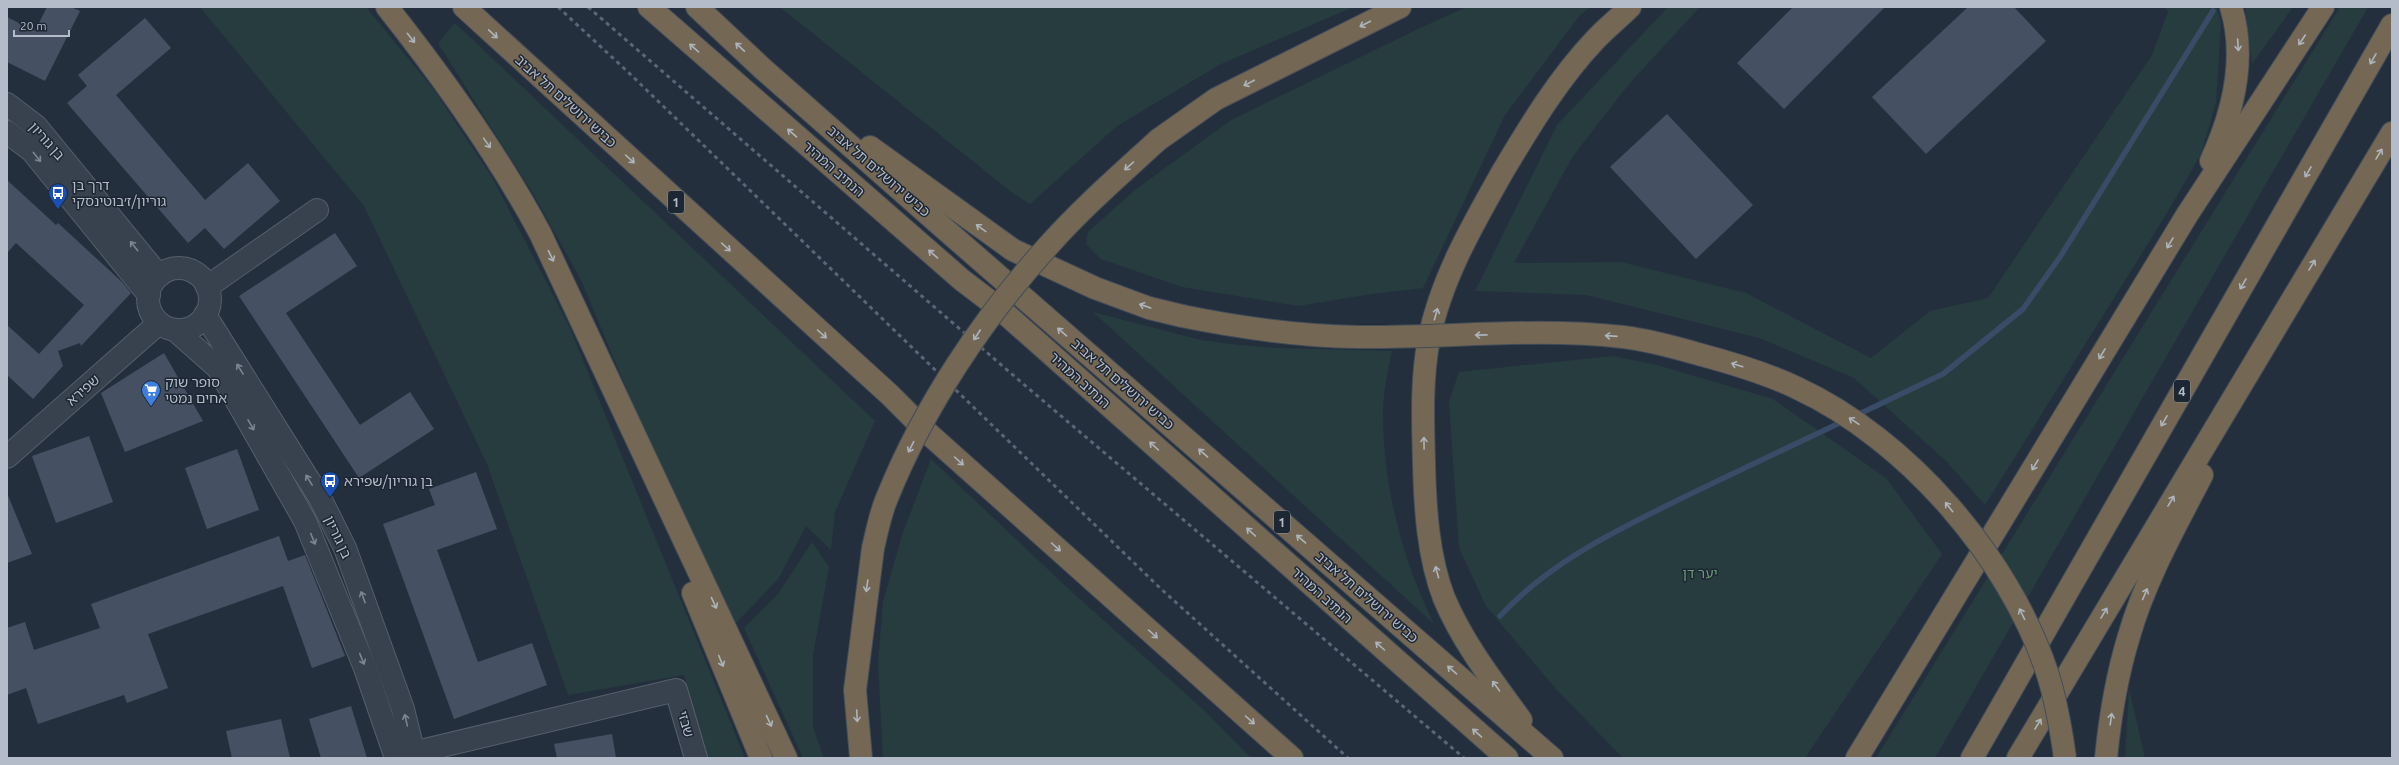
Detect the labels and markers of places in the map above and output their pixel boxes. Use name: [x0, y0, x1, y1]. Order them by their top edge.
place label: דרך בן גוריון/ז׳בוטינסקי: [72, 177, 166, 209]
bus stop icon: דרך בן גוריון/ז׳בוטינסקי: [47, 182, 69, 210]
place label: סופר שוק אחים נמטי: [165, 374, 227, 406]
supermarket icon: סופר שוק אחים נמטי: [140, 379, 162, 407]
bus stop icon: בן גוריון/שפירא: [319, 470, 341, 498]
place label: בן גוריון/שפירא: [344, 473, 433, 489]

